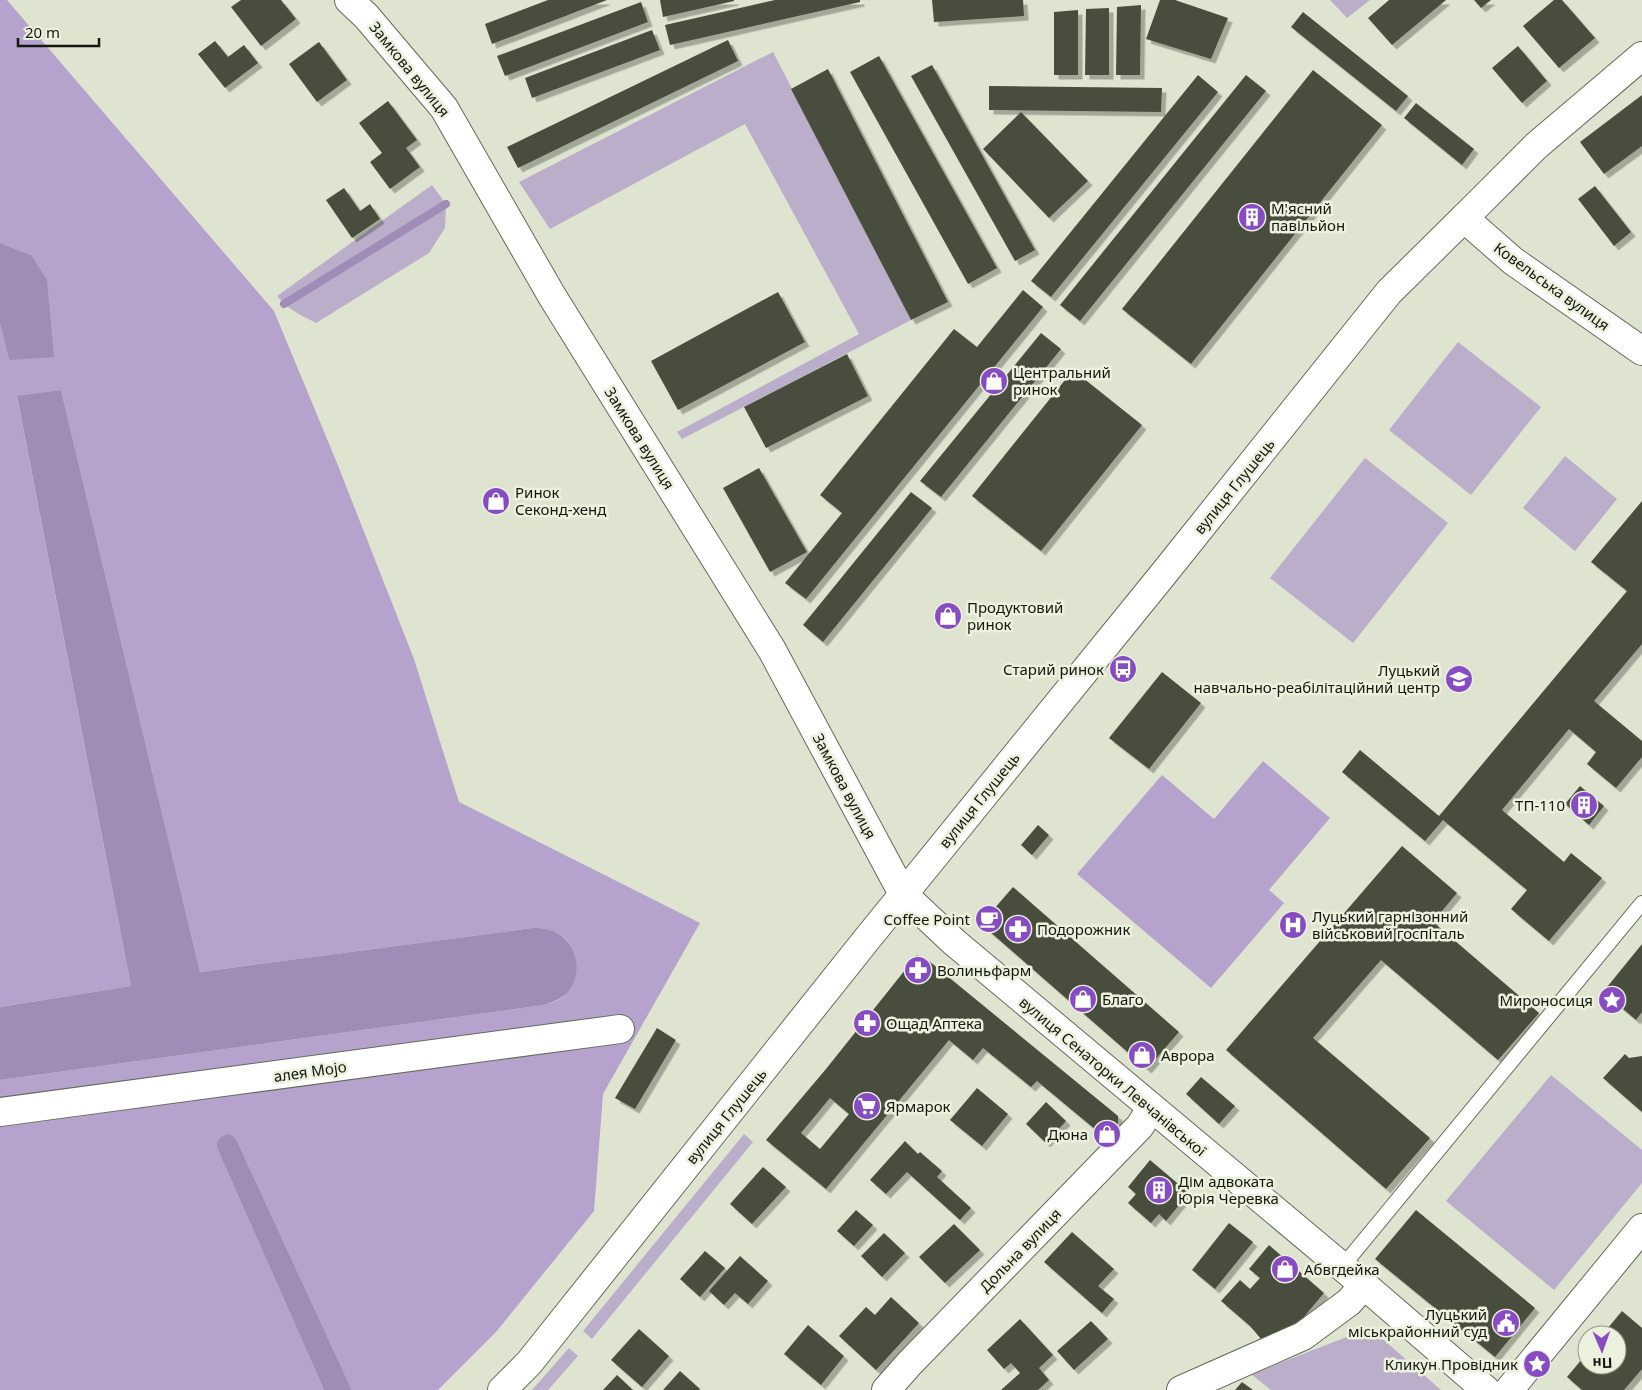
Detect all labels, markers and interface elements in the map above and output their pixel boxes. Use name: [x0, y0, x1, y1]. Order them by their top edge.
scale bar: [18, 15, 99, 47]
street label: Замкова вулиця: [365, 17, 455, 121]
text: 20 m: [25, 22, 60, 42]
place label: М'ясний павільйон: [1271, 198, 1345, 235]
building icon: М'ясний павільйон: [1237, 202, 1267, 232]
street label: Ковельська вулиця: [1490, 237, 1614, 335]
place label: Центральний ринок: [1013, 362, 1111, 399]
shop icon: Центральний ринок: [979, 366, 1009, 396]
street label: Замкова вулиця: [601, 383, 679, 493]
street label: вулиця Глушець: [1189, 434, 1279, 538]
place label: Ринок Секонд-хенд: [515, 482, 606, 519]
shop icon: Ринок Секонд-хенд: [481, 486, 511, 516]
place label: Продуктовий ринок: [967, 597, 1063, 634]
shop icon: Продуктовий ринок: [933, 601, 963, 631]
bus stop icon: Старий ринок: [1108, 654, 1138, 684]
place label: Старий ринок: [1003, 659, 1104, 679]
place label: Луцький навчально-реабілітаційний центр: [1193, 660, 1440, 697]
school or university icon: Луцький навчально-реабілітаційний центр: [1444, 664, 1474, 694]
street label: Замкова вулиця: [809, 730, 881, 842]
street label: вулиця Глушець: [934, 748, 1024, 852]
building icon: ТП-110: [1569, 790, 1599, 820]
place label: ТП-110: [1515, 795, 1565, 815]
cafe icon: Coffee Point: [974, 904, 1004, 934]
place label: Луцький гарнізонний військовий госпіталь: [1312, 906, 1468, 943]
place label: Coffee Point: [884, 909, 971, 929]
hospital icon: Луцький гарнізонний військовий госпіталь: [1278, 910, 1308, 940]
pharmacy icon: Подорожник: [1003, 914, 1033, 944]
place label: Подорожник: [1037, 919, 1130, 939]
pharmacy icon: Волиньфарм: [903, 955, 933, 985]
place label: Волиньфарм: [937, 960, 1031, 980]
shop icon: Благо: [1068, 984, 1098, 1014]
place icon: Мироносиця: [1597, 985, 1627, 1015]
place label: Благо: [1102, 989, 1144, 1009]
place label: Мироносиця: [1499, 990, 1593, 1010]
street label: вулиця Сенаторки Левчанівської: [1015, 992, 1211, 1160]
pharmacy icon: Ощад Аптека: [852, 1008, 882, 1038]
place label: Ощад Аптека: [886, 1013, 982, 1033]
shop icon: Аврора: [1127, 1040, 1157, 1070]
place label: Аврора: [1161, 1045, 1215, 1065]
street label: алея Mojo: [272, 1056, 348, 1086]
street label: вулиця Глушець: [681, 1064, 771, 1168]
supermarket icon: Ярмарок: [852, 1091, 882, 1121]
place label: Ярмарок: [886, 1096, 951, 1116]
shop icon: Дюна: [1092, 1119, 1122, 1149]
place label: Дюна: [1048, 1124, 1088, 1144]
place label: Дім адвоката Юрія Черевка: [1178, 1171, 1279, 1208]
building icon: Дім адвоката Юрія Черевка: [1144, 1175, 1174, 1205]
street label: Дольна вулиця: [975, 1204, 1065, 1296]
shop icon: Абвгдейка: [1270, 1254, 1300, 1284]
place label: Абвгдейка: [1304, 1259, 1380, 1279]
place label: Луцький міськрайонний суд: [1348, 1304, 1487, 1341]
public building icon: Луцький міськрайонний суд: [1491, 1308, 1521, 1338]
north arrow: [1577, 1325, 1627, 1375]
place icon: Кликун Провідник: [1522, 1349, 1552, 1379]
place label: Кликун Провідник: [1385, 1354, 1518, 1374]
text: Пн: [1592, 1354, 1613, 1373]

